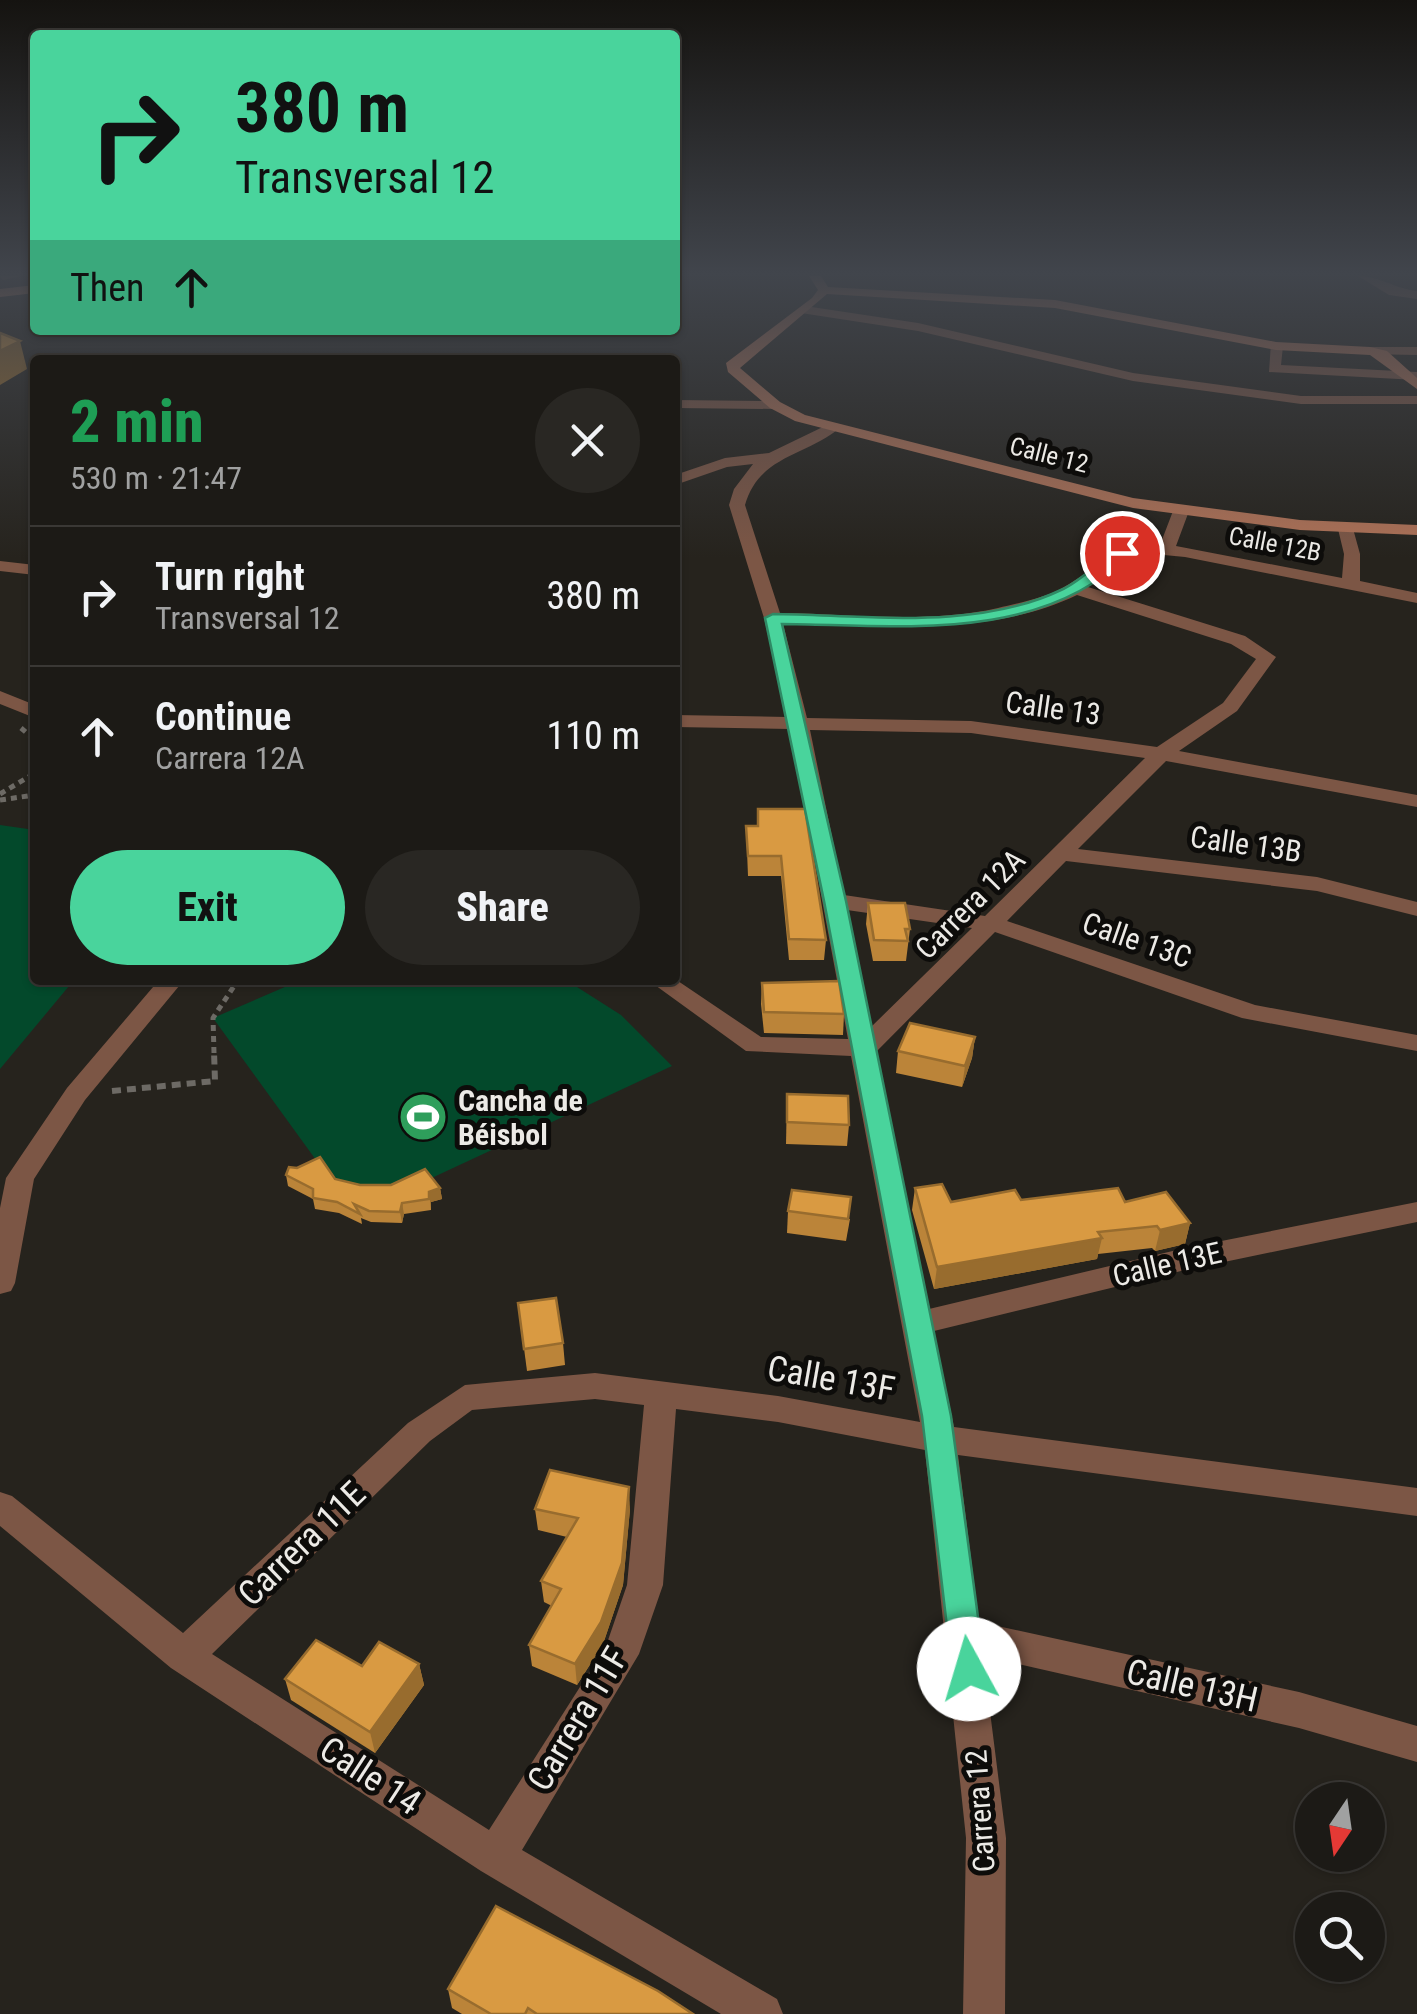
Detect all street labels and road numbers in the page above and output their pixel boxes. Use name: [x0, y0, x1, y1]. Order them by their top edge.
street label: Calle 12: [1007, 431, 1091, 479]
street label: Calle 12B: [1226, 521, 1324, 567]
street label: Calle 13: [1003, 684, 1103, 732]
street label: Calle 13B: [1188, 819, 1304, 869]
street label: Carrera 12A: [908, 842, 1032, 966]
street label: Calle 13C: [1078, 905, 1196, 975]
street label: Calle 13E: [1109, 1235, 1225, 1293]
street label: Calle 13F: [764, 1348, 898, 1410]
street label: Carrera 11E: [230, 1473, 374, 1615]
street label: Carrera 11F: [519, 1640, 637, 1798]
street label: Calle 13H: [1122, 1651, 1262, 1721]
street label: Calle 14: [312, 1728, 428, 1824]
street label: Carrera 12: [958, 1748, 1002, 1874]

